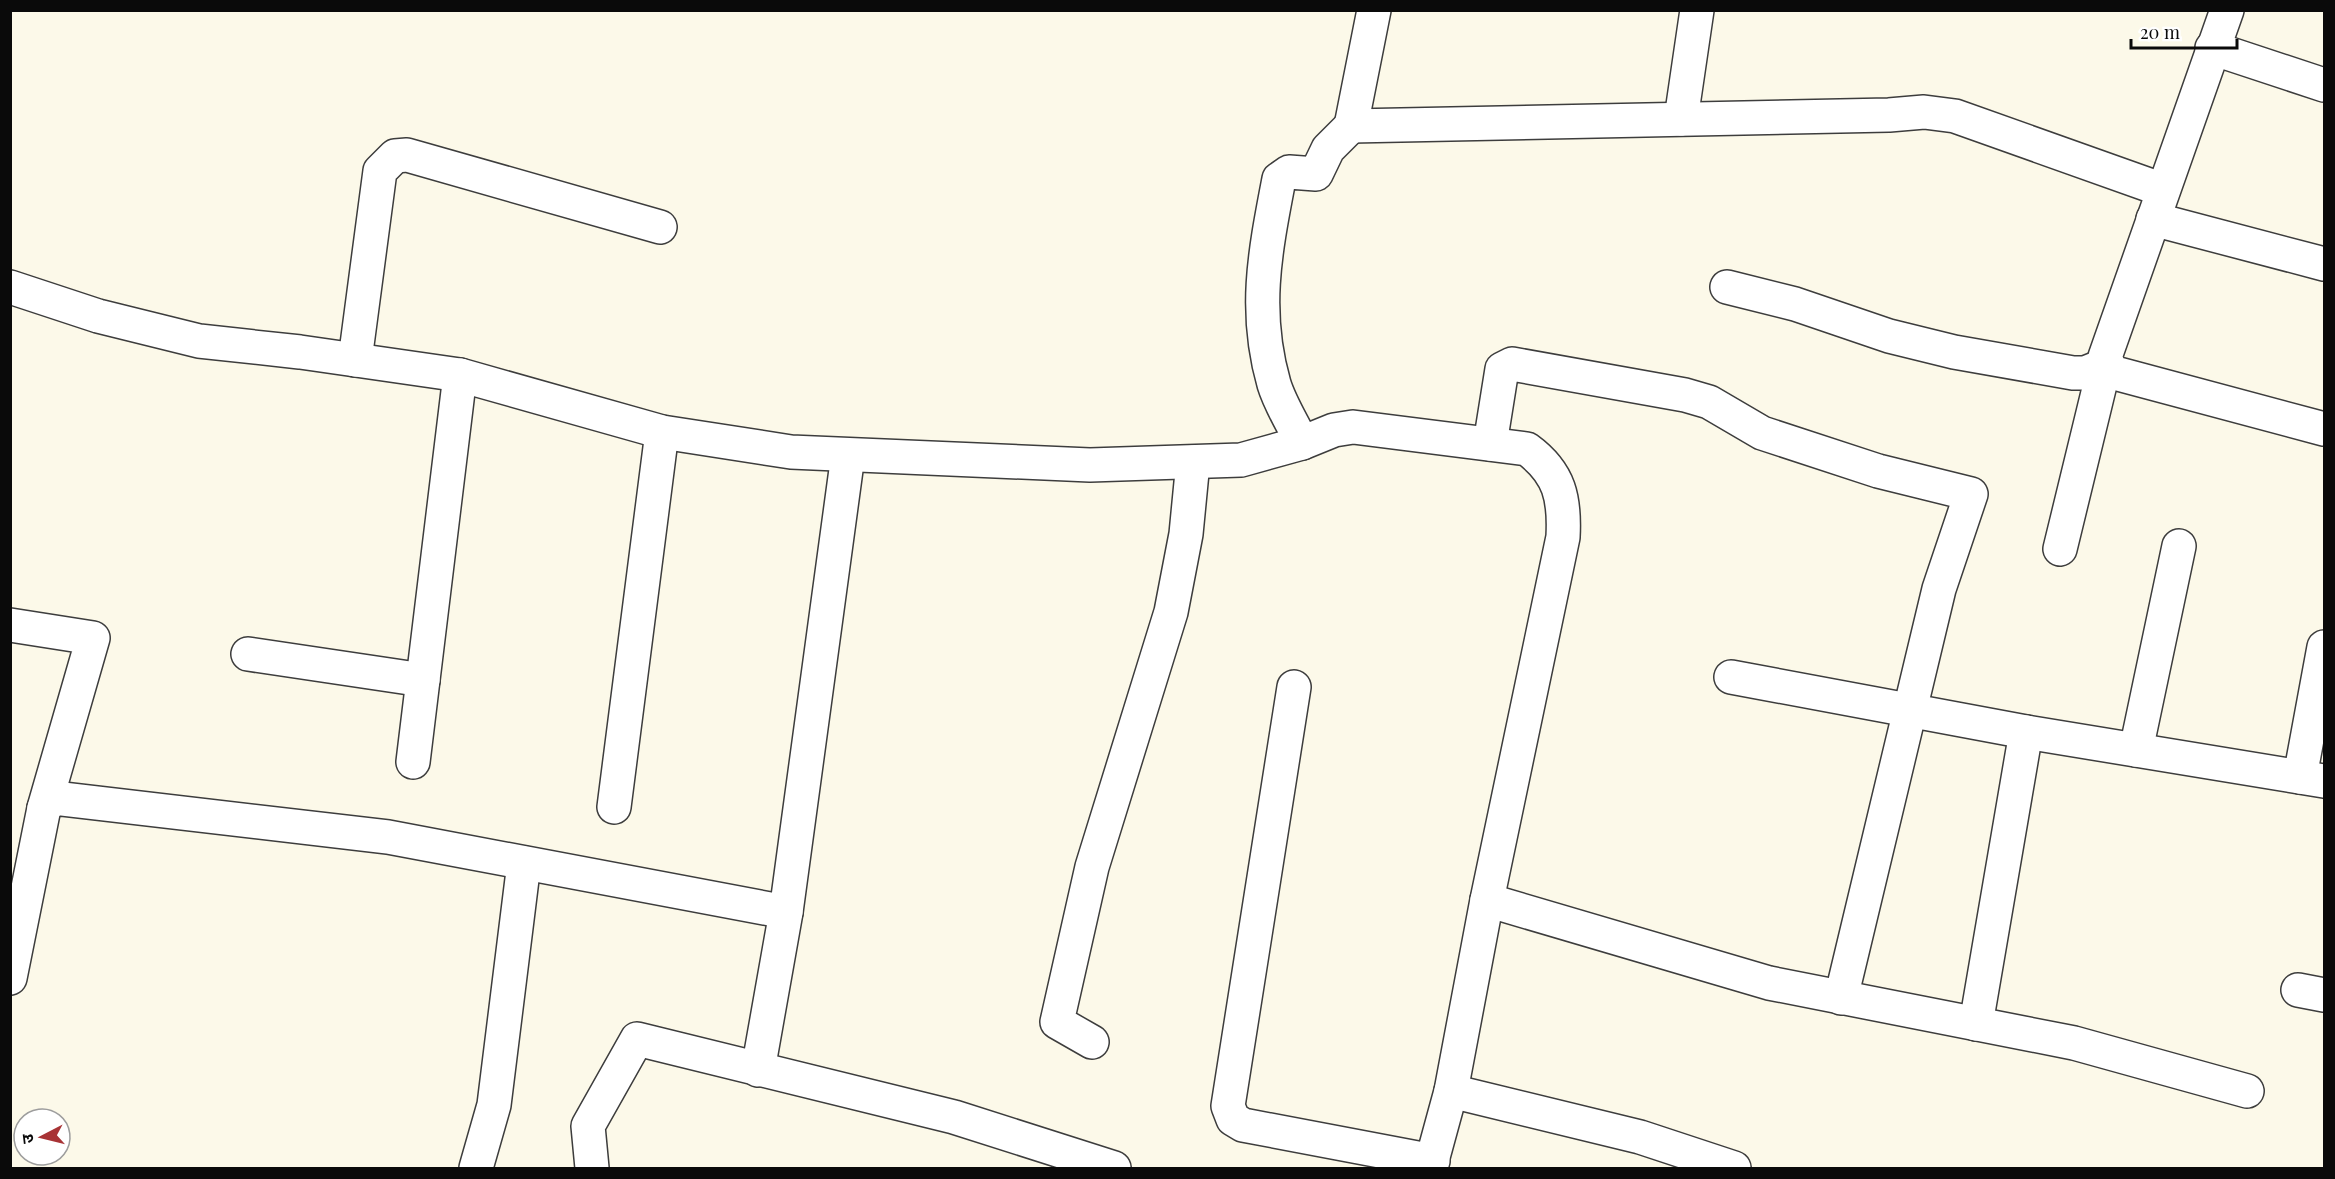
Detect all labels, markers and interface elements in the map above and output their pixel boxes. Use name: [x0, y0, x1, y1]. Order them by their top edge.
scale bar: [2131, 12, 2238, 50]
text: 20 m: [2140, 20, 2180, 44]
north arrow: [12, 1107, 72, 1167]
text: उ: [16, 1132, 38, 1145]

